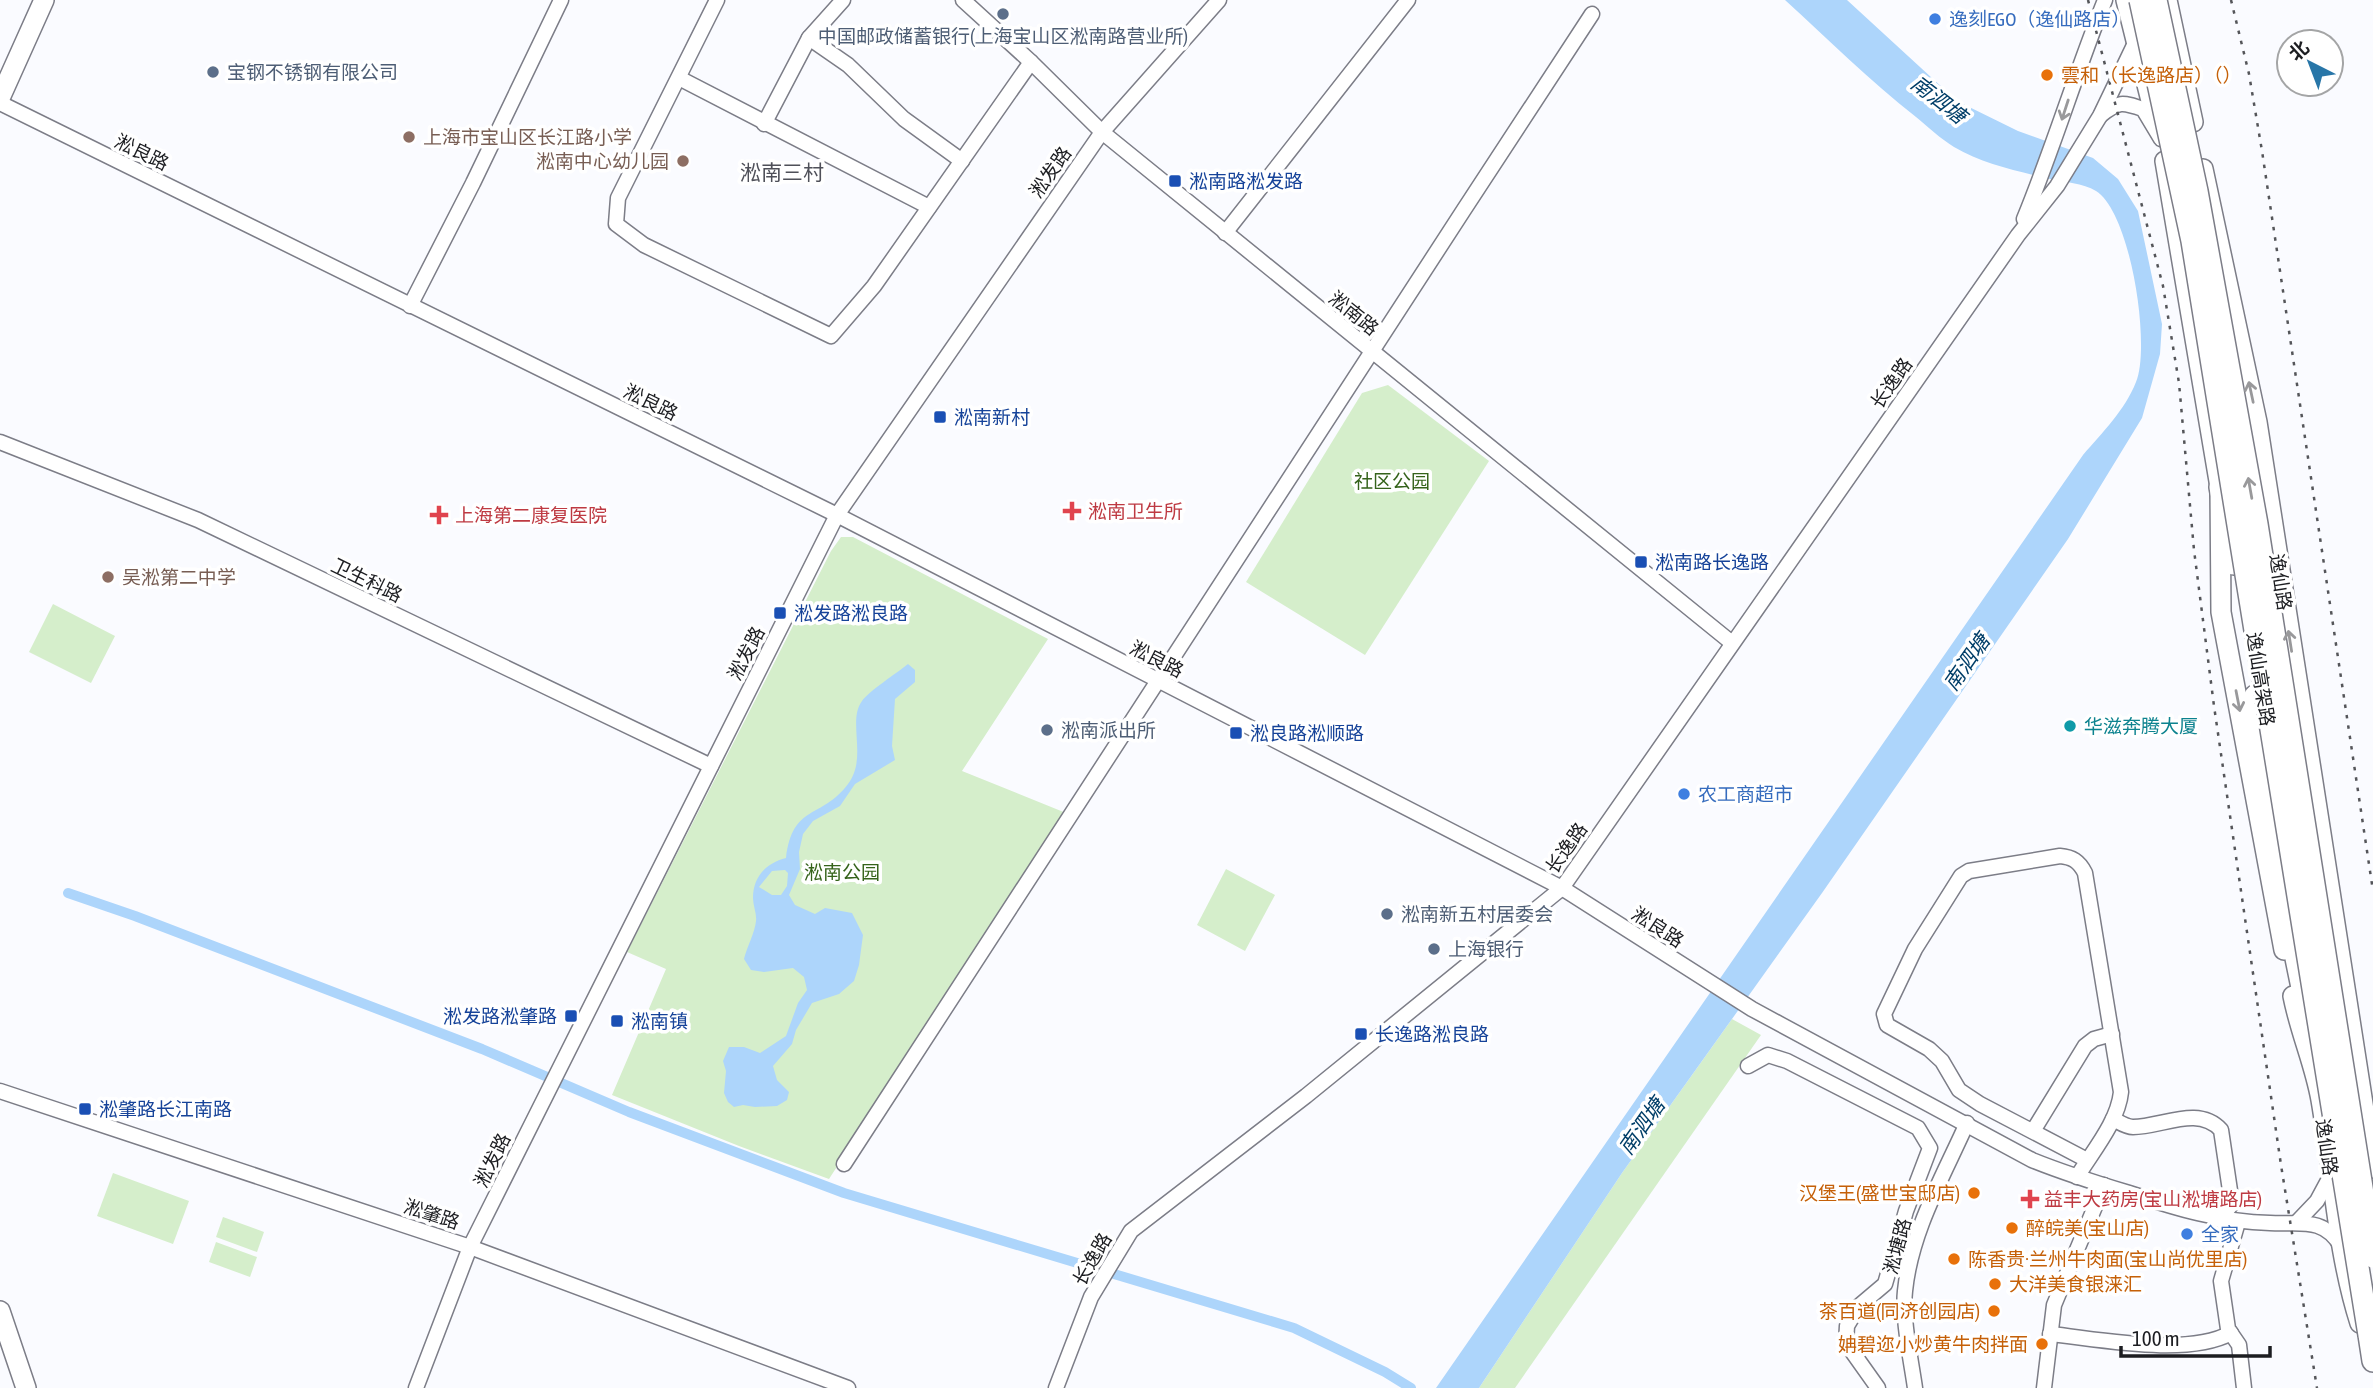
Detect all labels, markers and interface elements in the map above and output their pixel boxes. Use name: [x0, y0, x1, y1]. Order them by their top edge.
marker: 中国邮政储蓄银行(上海宝山区淞南路营业所): [995, 6, 1011, 22]
place label: 逸刻EGO（逸仙路店）: [1949, 8, 2130, 30]
marker: 逸刻EGO（逸仙路店）: [1927, 11, 1943, 27]
place label: 中国邮政储蓄银行(上海宝山区淞南路营业所): [818, 25, 1188, 47]
north arrow: [2275, 28, 2345, 98]
text: 北: [2284, 36, 2313, 65]
place label: 宝钢不锈钢有限公司: [227, 61, 398, 83]
marker: 宝钢不锈钢有限公司: [205, 64, 221, 80]
place label: 雲和（长逸路店）（）: [2061, 64, 2242, 86]
marker: 雲和（长逸路店）（）: [2039, 67, 2055, 83]
water label: 南泗塘: [1907, 70, 1974, 130]
one-way arrow: [2058, 99, 2071, 121]
place label: 上海市宝山区长江路小学: [423, 126, 632, 148]
marker: 上海市宝山区长江路小学: [401, 129, 417, 145]
street label: 淞良路: [112, 130, 172, 174]
street label: 淞发路: [1025, 142, 1075, 202]
place label: 淞南中心幼儿园: [536, 150, 669, 172]
marker: 淞南中心幼儿园: [675, 153, 691, 169]
district label: 淞南三村: [740, 160, 824, 184]
place label: 淞南路淞发路: [1189, 170, 1303, 192]
marker: 淞南路淞发路: [1167, 173, 1183, 189]
street label: 淞南路: [1325, 287, 1383, 339]
street label: 长逸路: [1866, 353, 1916, 413]
street label: 淞良路: [621, 380, 681, 424]
one-way arrow: [2243, 381, 2257, 404]
place label: 淞南新村: [954, 406, 1030, 428]
marker: 淞南新村: [932, 409, 948, 425]
park label: 社区公园: [1354, 470, 1430, 492]
one-way arrow: [2243, 477, 2257, 500]
place label: 淞南卫生所: [1088, 500, 1183, 522]
marker: 淞南卫生所: [1062, 501, 1082, 521]
place label: 上海第二康复医院: [455, 504, 607, 526]
marker: 上海第二康复医院: [429, 505, 449, 525]
place label: 淞南路长逸路: [1655, 551, 1769, 573]
street label: 逸仙路: [2266, 552, 2296, 612]
street label: 卫生科路: [328, 553, 406, 607]
marker: 淞南路长逸路: [1633, 554, 1649, 570]
place label: 吴淞第二中学: [122, 566, 236, 588]
marker: 吴淞第二中学: [100, 569, 116, 585]
place label: 淞发路淞良路: [794, 602, 908, 624]
marker: 淞发路淞良路: [772, 605, 788, 621]
street label: 淞发路: [723, 623, 769, 683]
water label: 南泗塘: [1938, 627, 1996, 695]
street label: 逸仙高架路: [2243, 630, 2279, 728]
one-way arrow: [2284, 630, 2297, 653]
street label: 淞良路: [1127, 636, 1187, 682]
one-way arrow: [2231, 689, 2245, 712]
place label: 华滋奔腾大厦: [2084, 715, 2198, 737]
marker: 华滋奔腾大厦: [2062, 718, 2078, 734]
place label: 淞南派出所: [1061, 719, 1156, 741]
marker: 淞南派出所: [1039, 722, 1055, 738]
place label: 淞良路淞顺路: [1250, 722, 1364, 744]
marker: 淞良路淞顺路: [1228, 725, 1244, 741]
place label: 农工商超市: [1698, 783, 1793, 805]
marker: 农工商超市: [1676, 786, 1692, 802]
street label: 长逸路: [1541, 818, 1591, 878]
park label: 淞南公园: [804, 861, 880, 883]
street label: 淞良路: [1628, 902, 1688, 952]
place label: 淞南新五村居委会: [1401, 903, 1553, 925]
marker: 淞南新五村居委会: [1379, 906, 1395, 922]
place label: 上海银行: [1448, 938, 1524, 960]
marker: 上海银行: [1426, 941, 1442, 957]
place label: 淞发路淞肇路: [443, 1005, 557, 1027]
marker: 淞发路淞肇路: [563, 1008, 579, 1024]
place label: 淞南镇: [631, 1010, 688, 1032]
marker: 淞南镇: [609, 1013, 625, 1029]
place label: 长逸路淞良路: [1375, 1023, 1489, 1045]
marker: 长逸路淞良路: [1353, 1026, 1369, 1042]
water label: 南泗塘: [1613, 1091, 1671, 1159]
place label: 淞肇路长江南路: [99, 1098, 232, 1120]
marker: 淞肇路长江南路: [77, 1101, 93, 1117]
street label: 逸仙路: [2312, 1117, 2342, 1177]
street label: 淞发路: [470, 1130, 514, 1190]
place label: 汉堡王(盛世宝邸店): [1799, 1182, 1960, 1204]
marker: 汉堡王(盛世宝邸店): [1966, 1185, 1982, 1201]
place label: 益丰大药房(宝山淞塘路店): [2044, 1188, 2262, 1210]
marker: 益丰大药房(宝山淞塘路店): [2022, 1191, 2038, 1207]
street label: 淞肇路: [401, 1195, 463, 1233]
street label: 淞塘路: [1879, 1216, 1915, 1276]
place label: 醉皖美(宝山店): [2026, 1217, 2149, 1239]
marker: 醉皖美(宝山店): [2004, 1220, 2020, 1236]
place label: 全家: [2201, 1223, 2239, 1245]
marker: 全家: [2179, 1226, 2195, 1242]
street label: 长逸路: [1068, 1229, 1116, 1289]
place label: 陈香贵·兰州牛肉面(宝山尚优里店): [1968, 1248, 2247, 1270]
marker: 陈香贵·兰州牛肉面(宝山尚优里店): [1946, 1251, 1962, 1267]
place label: 大洋美食银涞汇: [2009, 1273, 2142, 1295]
marker: 大洋美食银涞汇: [1987, 1276, 2003, 1292]
place label: 茶百道(同济创园店): [1819, 1300, 1980, 1322]
marker: 茶百道(同济创园店): [1986, 1303, 2002, 1319]
scale bar: [2121, 1314, 2270, 1358]
text: 100 m: [2132, 1326, 2180, 1350]
place label: 姌碧迩小炒黄牛肉拌面: [1838, 1333, 2028, 1355]
marker: 姌碧迩小炒黄牛肉拌面: [2034, 1336, 2050, 1352]

